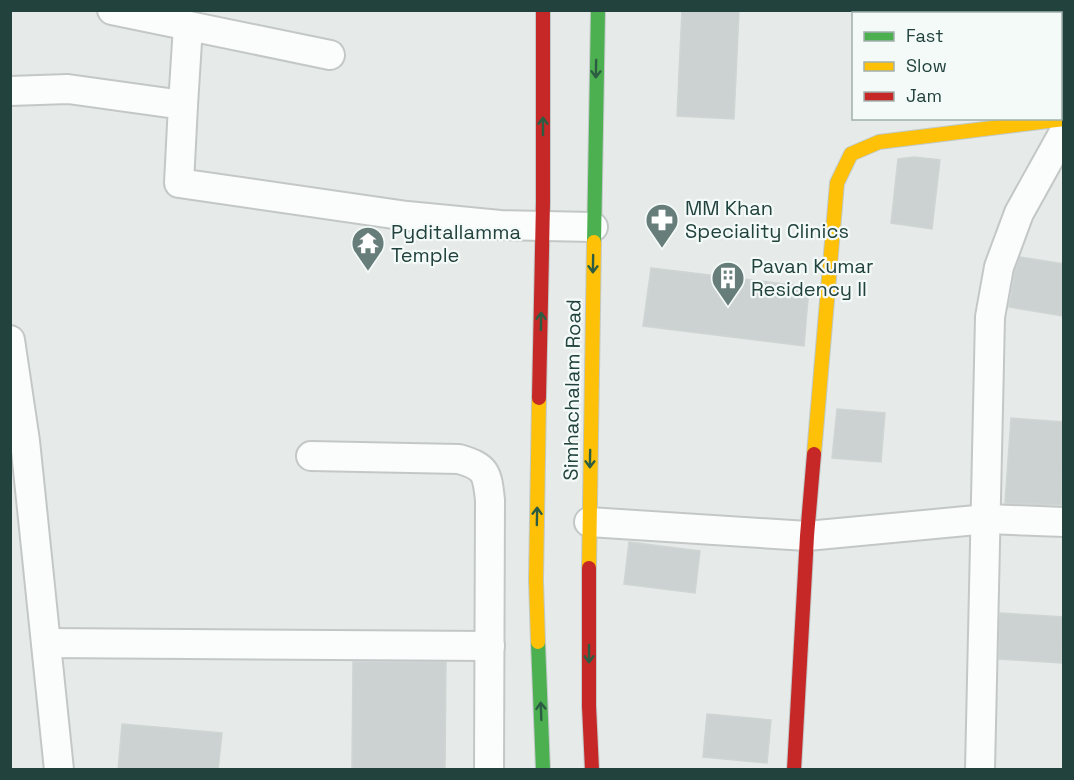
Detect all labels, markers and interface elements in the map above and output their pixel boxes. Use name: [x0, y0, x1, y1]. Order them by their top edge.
legend: [852, 12, 1062, 120]
text: Fast: [906, 24, 943, 47]
text: Slow: [906, 54, 947, 77]
one-way arrow: [591, 58, 602, 78]
text: Jam: [906, 84, 942, 107]
one-way arrow: [537, 117, 549, 137]
place label: MM Khan Speciality Clinics: [685, 195, 849, 244]
pharmacy icon: MM Khan Speciality Clinics: [644, 202, 680, 249]
place label: Pyditallamma Temple: [391, 219, 521, 268]
temple icon: Pyditallamma Temple: [350, 225, 386, 272]
one-way arrow: [587, 253, 598, 273]
place label: Pavan Kumar Residency II: [751, 253, 874, 302]
building icon: Pavan Kumar Residency II: [710, 260, 746, 307]
street label: Simhachalam Road: [557, 299, 587, 481]
one-way arrow: [535, 312, 546, 332]
one-way arrow: [584, 448, 596, 468]
one-way arrow: [531, 507, 543, 527]
one-way arrow: [583, 643, 595, 663]
one-way arrow: [535, 702, 546, 722]

